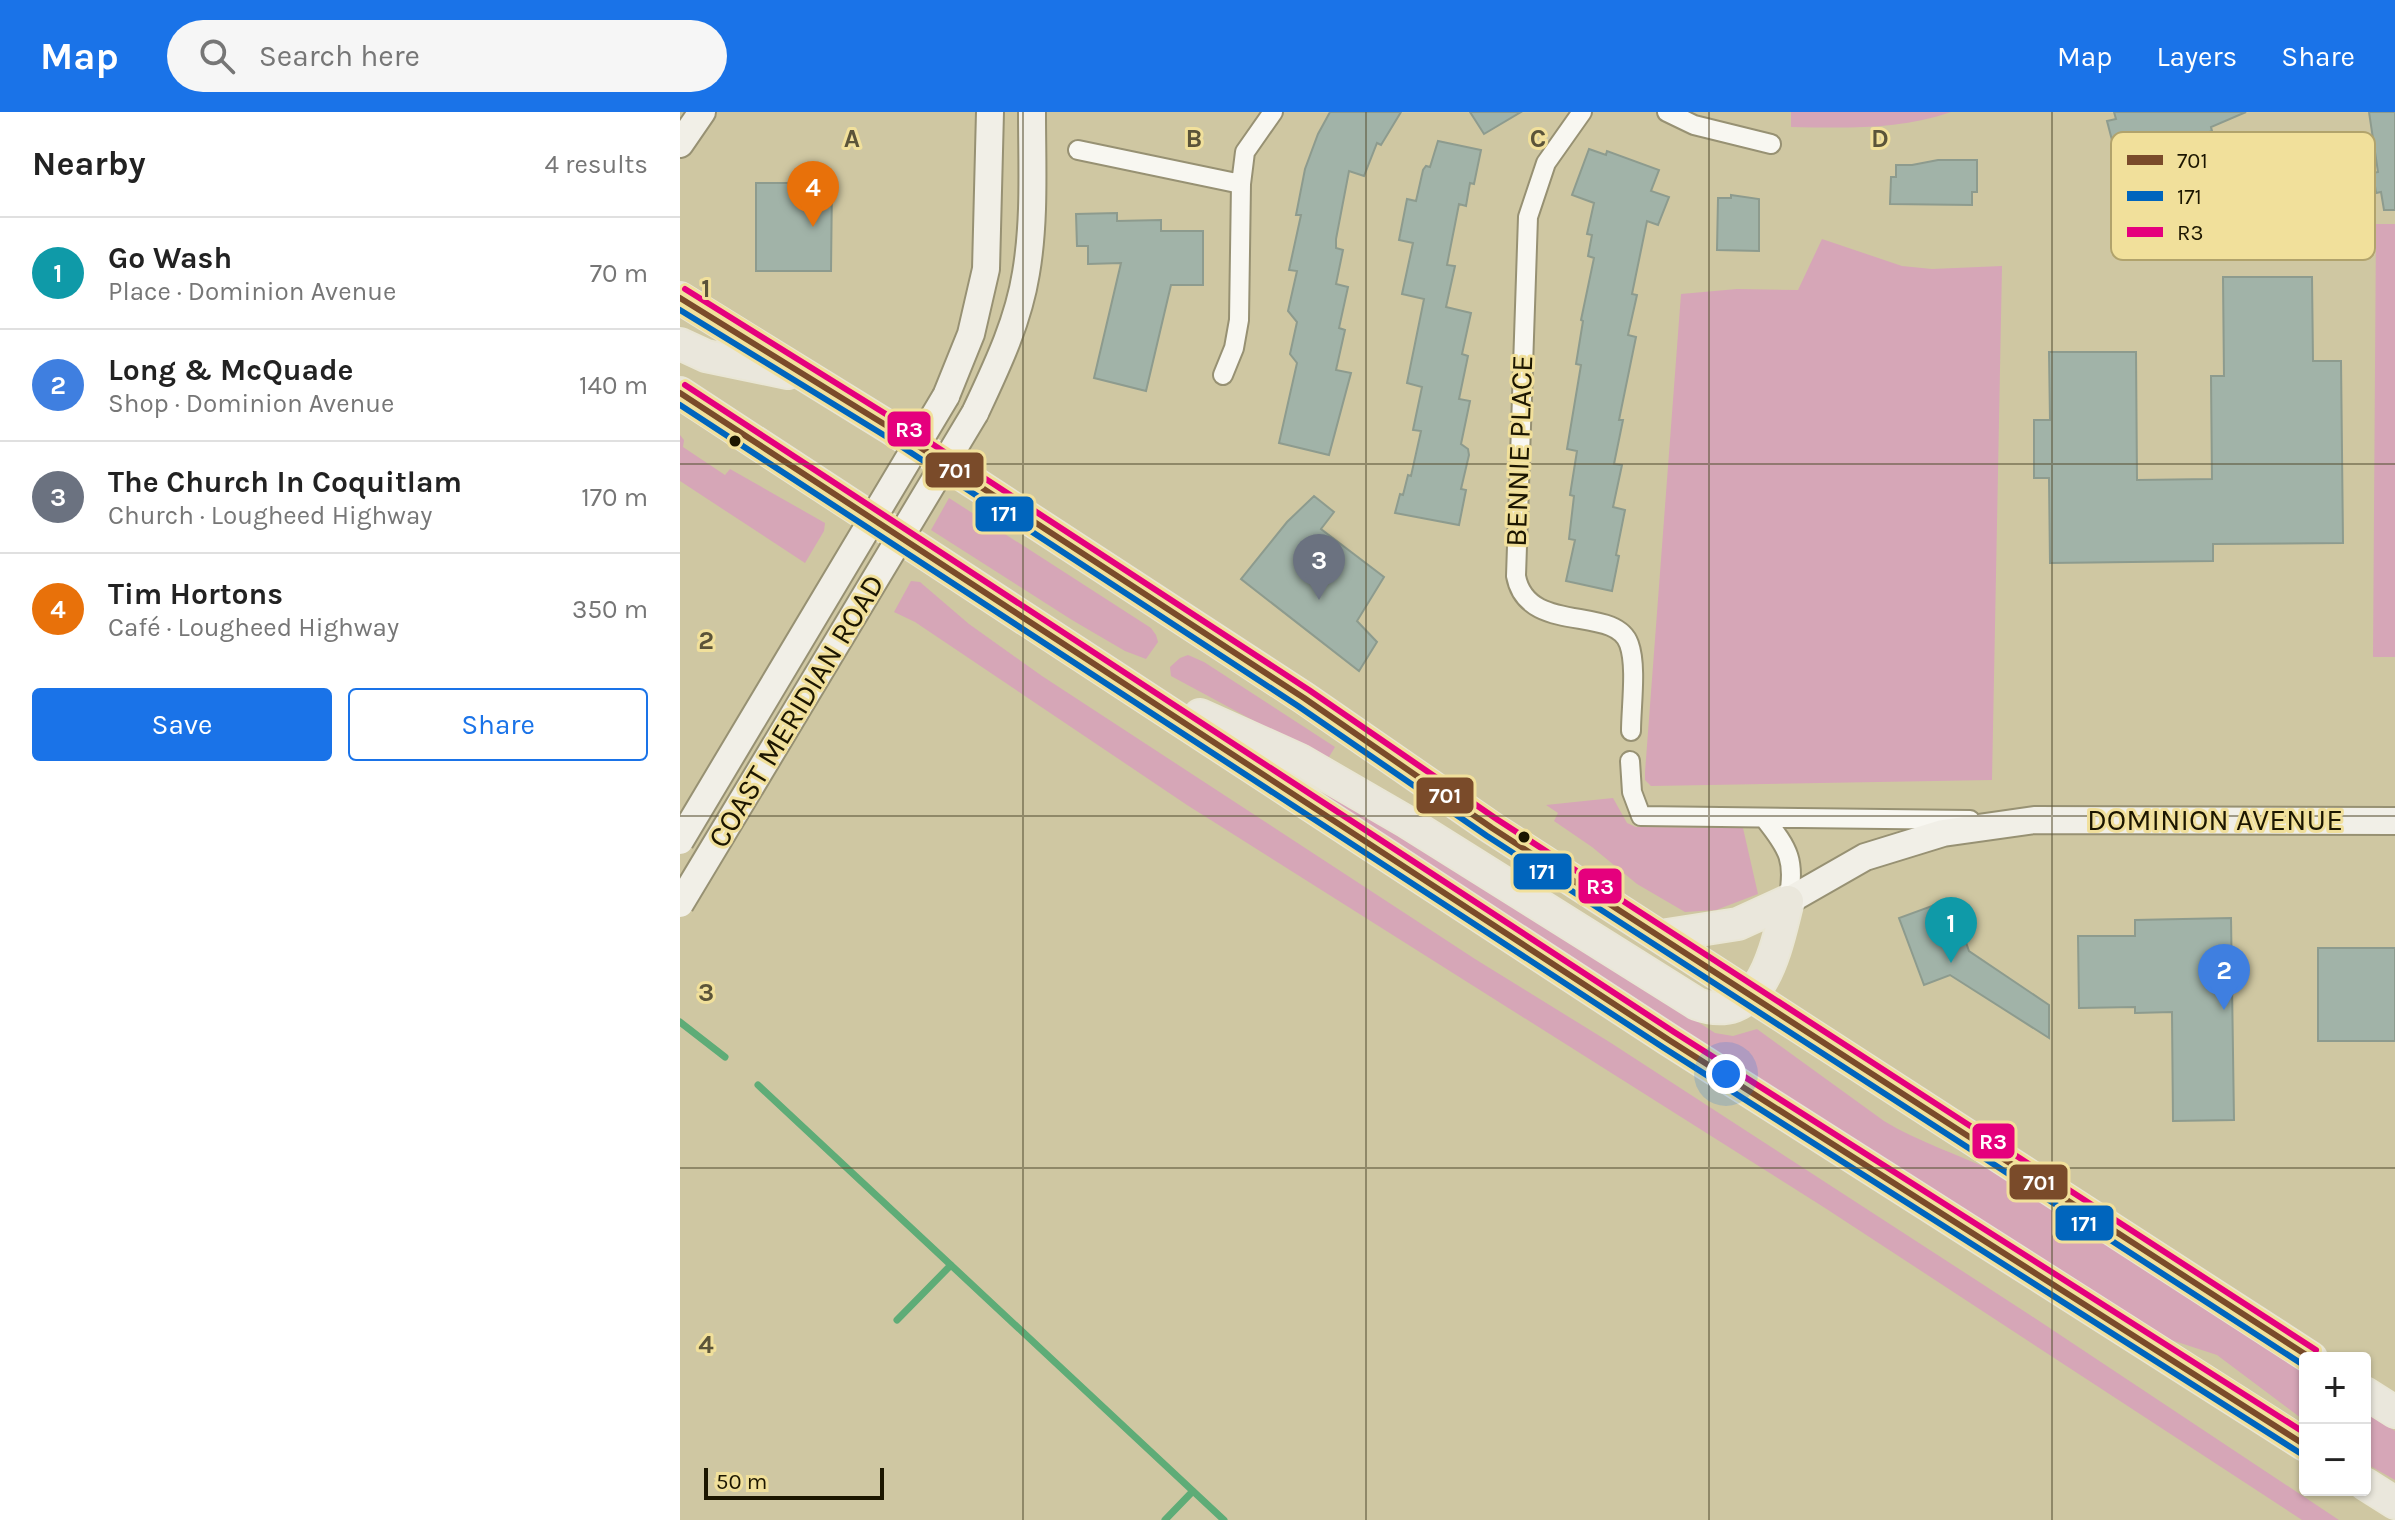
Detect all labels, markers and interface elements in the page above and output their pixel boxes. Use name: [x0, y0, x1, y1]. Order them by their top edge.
search box: [167, 20, 727, 92]
text: Map: [40, 34, 119, 79]
icon: search: [195, 34, 239, 78]
text: Search here: [259, 38, 420, 74]
text: Map: [2057, 40, 2112, 73]
text: Layers: [2156, 40, 2237, 73]
text: Share: [2281, 40, 2355, 73]
text: A: [844, 123, 860, 154]
text: B: [1186, 123, 1202, 154]
text: C: [1530, 123, 1546, 154]
text: D: [1871, 123, 1889, 154]
legend: [2111, 132, 2375, 260]
text: Nearby: [32, 144, 146, 184]
text: 701: [2177, 148, 2208, 174]
text: 4 results: [544, 149, 648, 180]
pin: 4: [787, 161, 839, 227]
text: 171: [2177, 184, 2202, 210]
text: R3: [2177, 220, 2203, 246]
text: Go Wash: [108, 240, 232, 276]
text: 1: [53, 258, 63, 289]
text: 70 m: [590, 258, 648, 289]
text: 1: [701, 273, 711, 304]
text: Place · Dominion Avenue: [108, 276, 396, 307]
text: Long & McQuade: [108, 352, 353, 388]
street label: BENNIE PLACE: [1498, 354, 1540, 548]
text: 2: [50, 370, 66, 401]
text: 140 m: [579, 370, 648, 401]
text: Shop · Dominion Avenue: [108, 388, 394, 419]
line badge: R3: [886, 410, 932, 448]
text: R3: [895, 417, 923, 443]
unlabelled marker: [727, 433, 743, 449]
line badge: 701: [924, 451, 985, 489]
text: 701: [939, 458, 971, 484]
text: The Church In Coquitlam: [108, 464, 462, 500]
text: 3: [50, 482, 66, 513]
text: 170 m: [581, 482, 648, 513]
line badge: 171: [974, 495, 1035, 533]
text: Church · Lougheed Highway: [108, 500, 432, 531]
text: 171: [991, 501, 1017, 527]
pin: 3: [1293, 534, 1345, 600]
street label: COAST MERIDIAN ROAD: [700, 568, 892, 854]
text: Tim Hortons: [108, 576, 283, 612]
text: 4: [50, 594, 66, 625]
text: 350 m: [572, 594, 648, 625]
text: Café · Lougheed Highway: [108, 612, 399, 643]
text: 2: [698, 625, 714, 656]
button: Save: [32, 688, 332, 761]
button: Share: [348, 688, 648, 761]
line badge: 701: [1415, 776, 1475, 815]
text: 701: [1429, 783, 1461, 809]
street label: DOMINION AVENUE: [2087, 802, 2343, 838]
unlabelled marker: [1516, 829, 1532, 845]
line badge: 171: [1512, 852, 1573, 891]
text: 171: [1529, 859, 1555, 885]
line badge: R3: [1577, 867, 1623, 905]
text: R3: [1586, 874, 1614, 900]
pin: 1: [1925, 897, 1977, 963]
pin: 2: [2198, 944, 2250, 1010]
text: 3: [698, 977, 714, 1008]
your location: [1706, 1054, 1746, 1094]
line badge: R3: [1971, 1122, 2016, 1160]
text: R3: [1979, 1129, 2007, 1155]
line badge: 701: [2008, 1163, 2069, 1201]
text: 701: [2023, 1170, 2055, 1196]
line badge: 171: [2054, 1204, 2115, 1242]
text: 171: [2071, 1211, 2097, 1237]
text: 4: [698, 1329, 714, 1360]
map controls: [2299, 1352, 2371, 1496]
button: +: [2299, 1352, 2371, 1424]
button: −: [2299, 1424, 2371, 1496]
scale bar: [704, 1464, 884, 1500]
text: 50 m: [716, 1469, 767, 1495]

